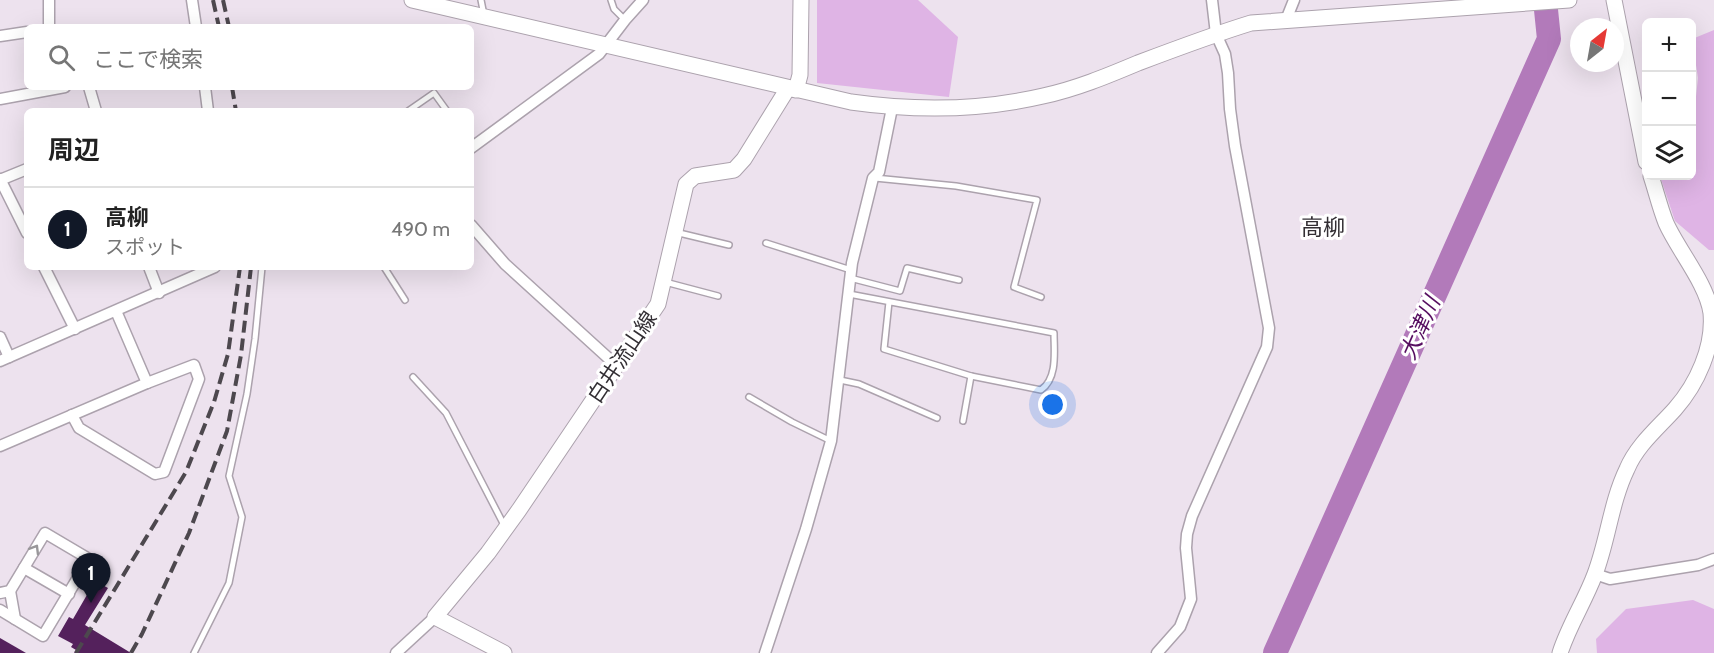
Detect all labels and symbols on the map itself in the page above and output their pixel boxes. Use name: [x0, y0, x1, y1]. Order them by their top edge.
north arrow: [1570, 18, 1624, 72]
district label: 高柳: [1301, 214, 1345, 241]
water label: 大津川: [1394, 291, 1447, 364]
street label: 白井流山線: [582, 306, 662, 408]
your location: [1038, 390, 1067, 419]
one-way arrow: [27, 545, 39, 555]
pin: 1: [72, 554, 110, 603]

